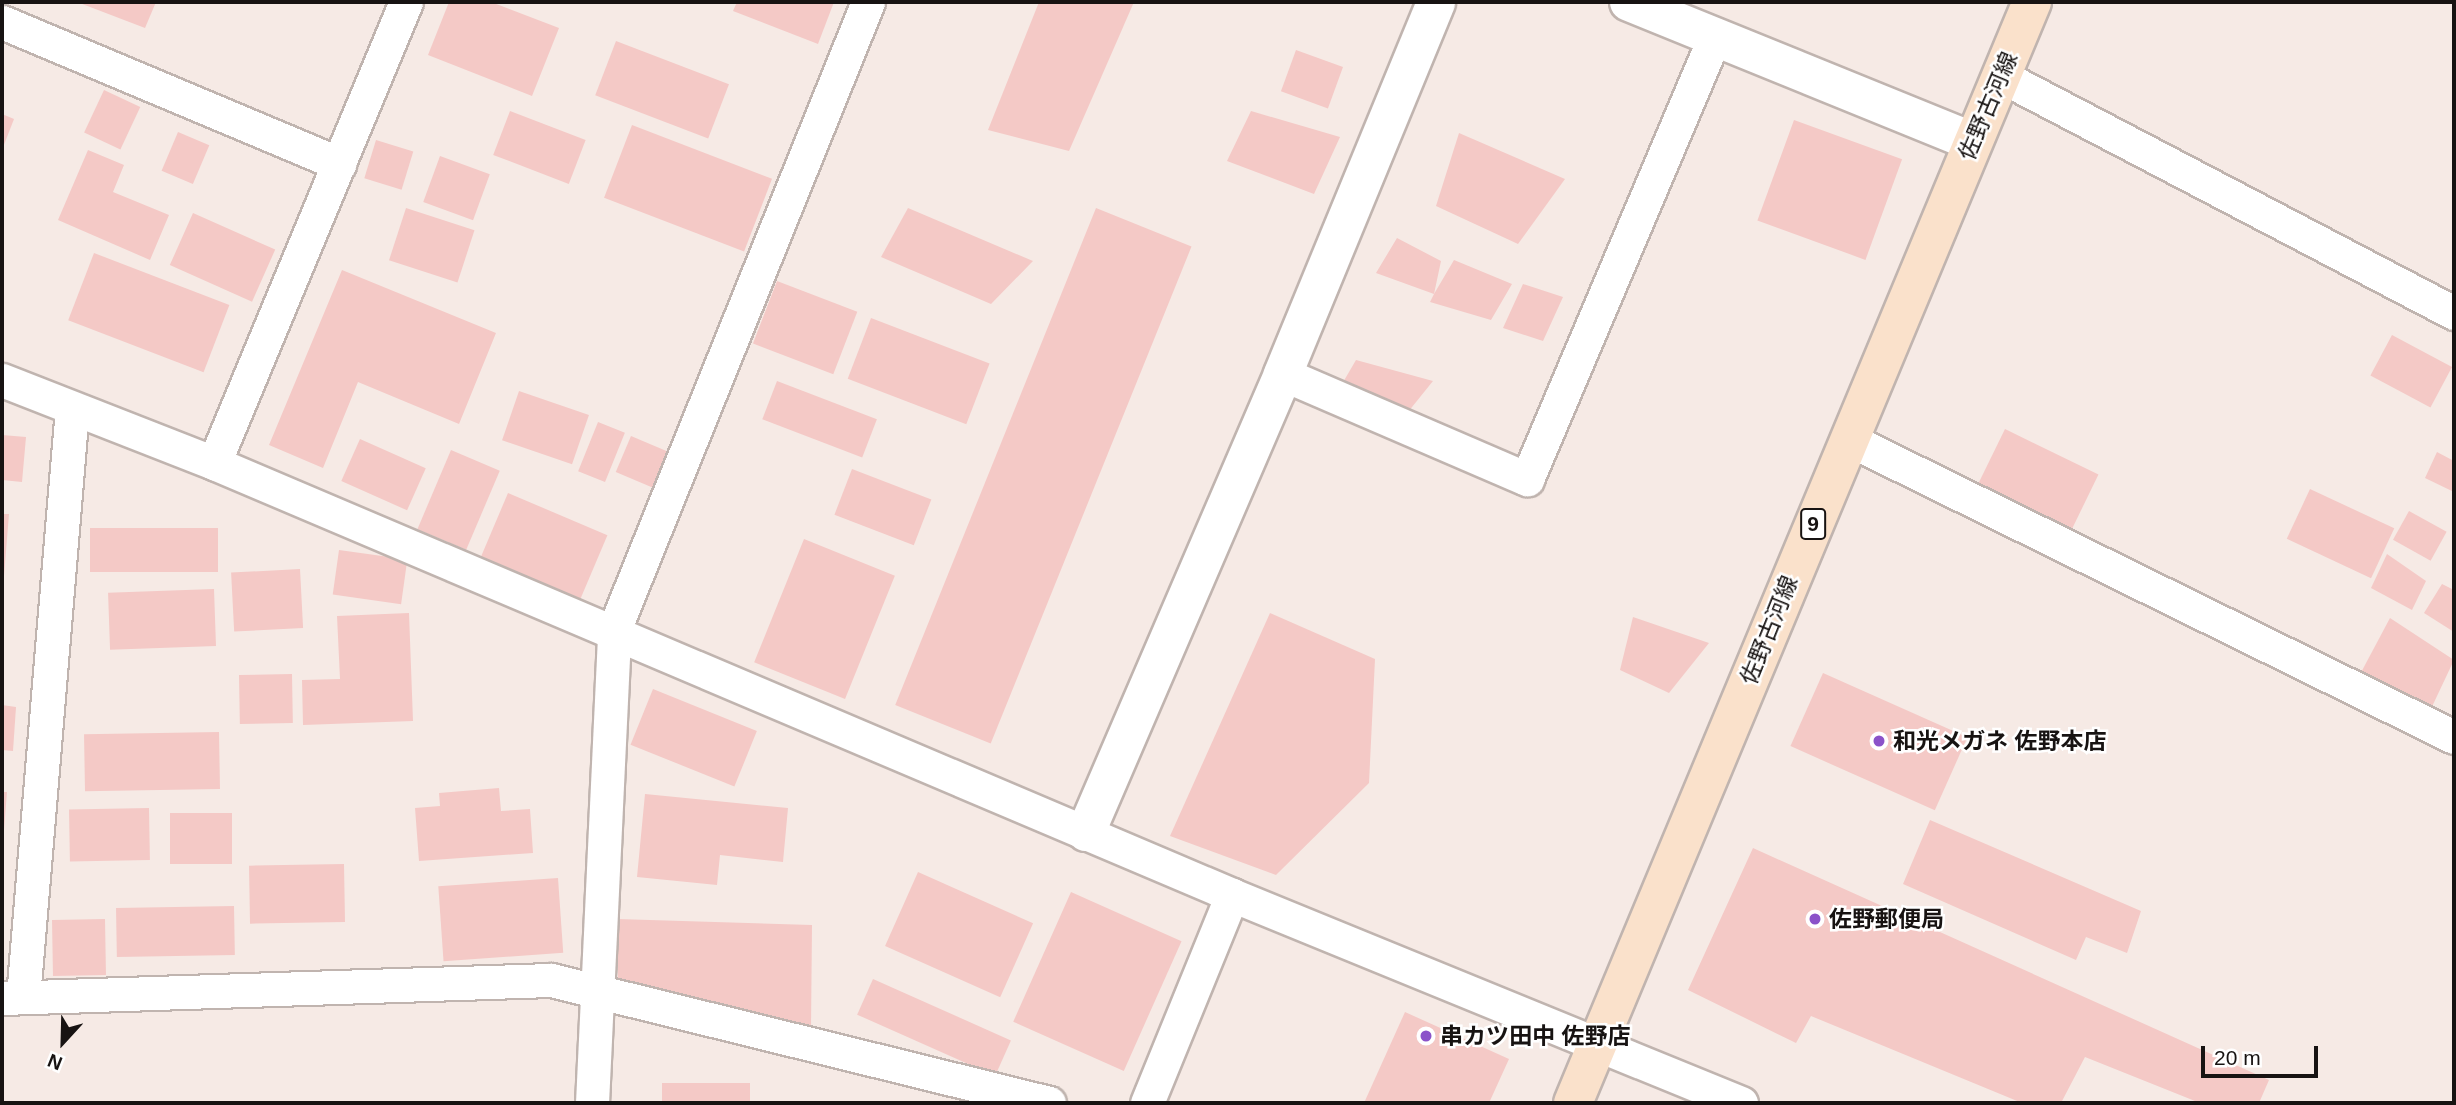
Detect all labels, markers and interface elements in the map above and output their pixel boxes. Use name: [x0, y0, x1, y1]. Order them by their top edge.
street label: 佐野古河線: [1953, 48, 2023, 164]
road number: 9: [1799, 506, 1827, 542]
street label: 佐野古河線: [1735, 572, 1803, 688]
place label: 和光メガネ 佐野本店: [1893, 727, 2106, 755]
marker: 和光メガネ 佐野本店: [1871, 733, 1887, 749]
place label: 佐野郵便局: [1829, 905, 1944, 933]
marker: 佐野郵便局: [1807, 911, 1823, 927]
north arrow: [28, 1007, 98, 1077]
place label: 串カツ田中 佐野店: [1440, 1022, 1630, 1050]
marker: 串カツ田中 佐野店: [1418, 1028, 1434, 1044]
scale bar: [2204, 1032, 2321, 1076]
text: 20 m: [2214, 1046, 2261, 1069]
text: N: [45, 1050, 65, 1074]

